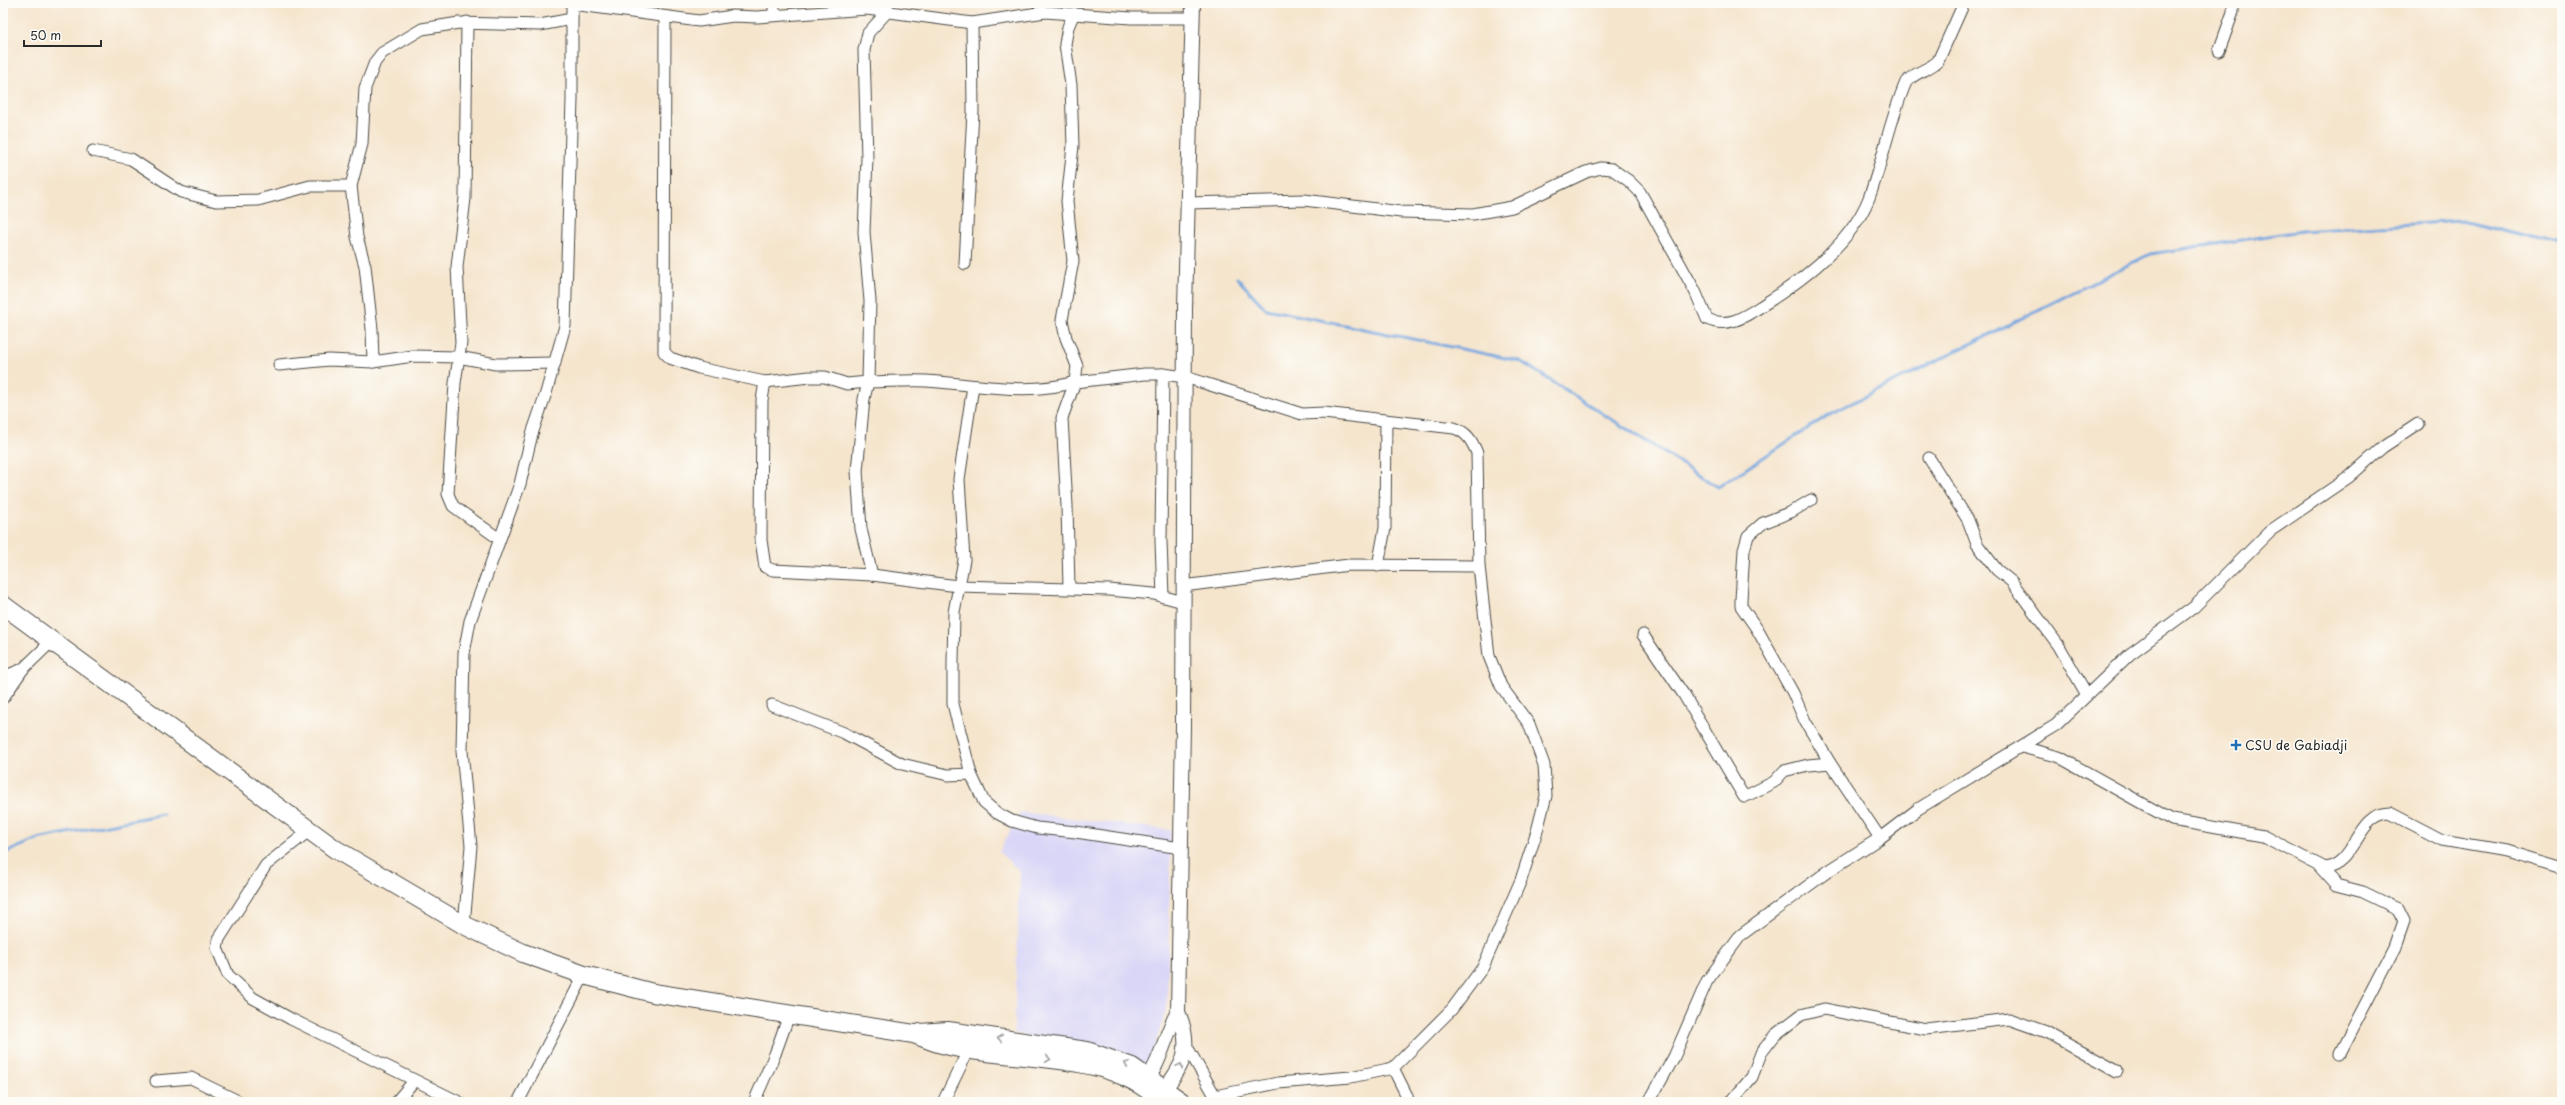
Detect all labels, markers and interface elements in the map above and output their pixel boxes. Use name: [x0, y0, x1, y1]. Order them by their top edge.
scale bar: [24, 22, 101, 48]
text: 50 m: [30, 26, 61, 44]
place label: CSU de Gabiadji: [2245, 735, 2347, 754]
marker: CSU de Gabiadji: [2230, 739, 2242, 751]
one-way arrow: [997, 1034, 1003, 1043]
one-way arrow: [1045, 1054, 1051, 1063]
one-way arrow: [1123, 1061, 1130, 1069]
one-way arrow: [1175, 1063, 1183, 1070]

